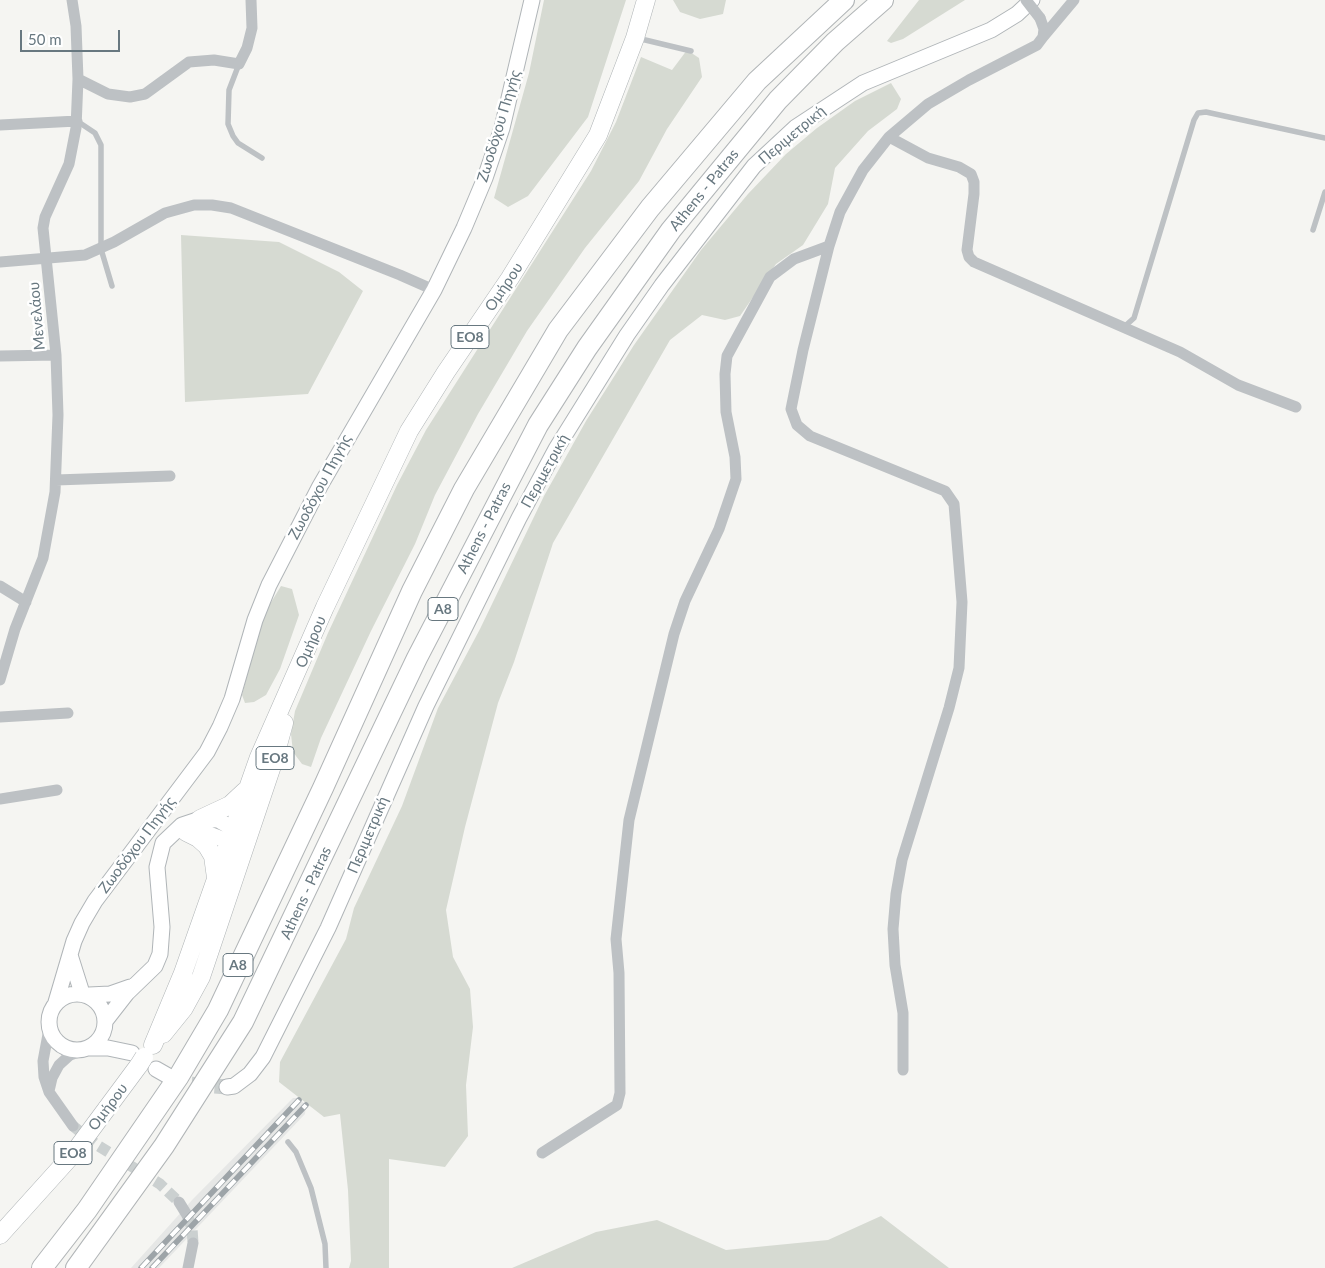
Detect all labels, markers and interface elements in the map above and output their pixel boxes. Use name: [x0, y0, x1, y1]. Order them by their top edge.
scale bar: [22, 20, 122, 52]
text: 50 m: [28, 30, 62, 48]
street label: Ζωοδόχου Πηγής: [473, 68, 525, 184]
street label: Περιμετρική: [755, 102, 829, 168]
street label: Athens - Patras: [665, 145, 743, 235]
street label: Ομήρου: [481, 259, 527, 315]
street label: Μενελάου: [25, 281, 49, 351]
road number: ΕΟ8: [451, 326, 489, 348]
street label: Ζωοδόχου Πηγής: [285, 431, 355, 543]
street label: Περιμετρική: [517, 431, 573, 511]
street label: Athens - Patras: [453, 479, 515, 577]
road number: Α8: [428, 598, 458, 620]
street label: Ομήρου: [292, 613, 330, 671]
road number: ΕΟ8: [256, 746, 294, 770]
street label: Ζωοδόχου Πηγής: [95, 793, 179, 897]
street label: Περιμετρική: [344, 794, 392, 876]
street label: Athens - Patras: [277, 844, 335, 942]
road number: Α8: [223, 954, 253, 976]
street label: Ομήρου: [84, 1080, 132, 1134]
road number: ΕΟ8: [54, 1142, 92, 1164]

